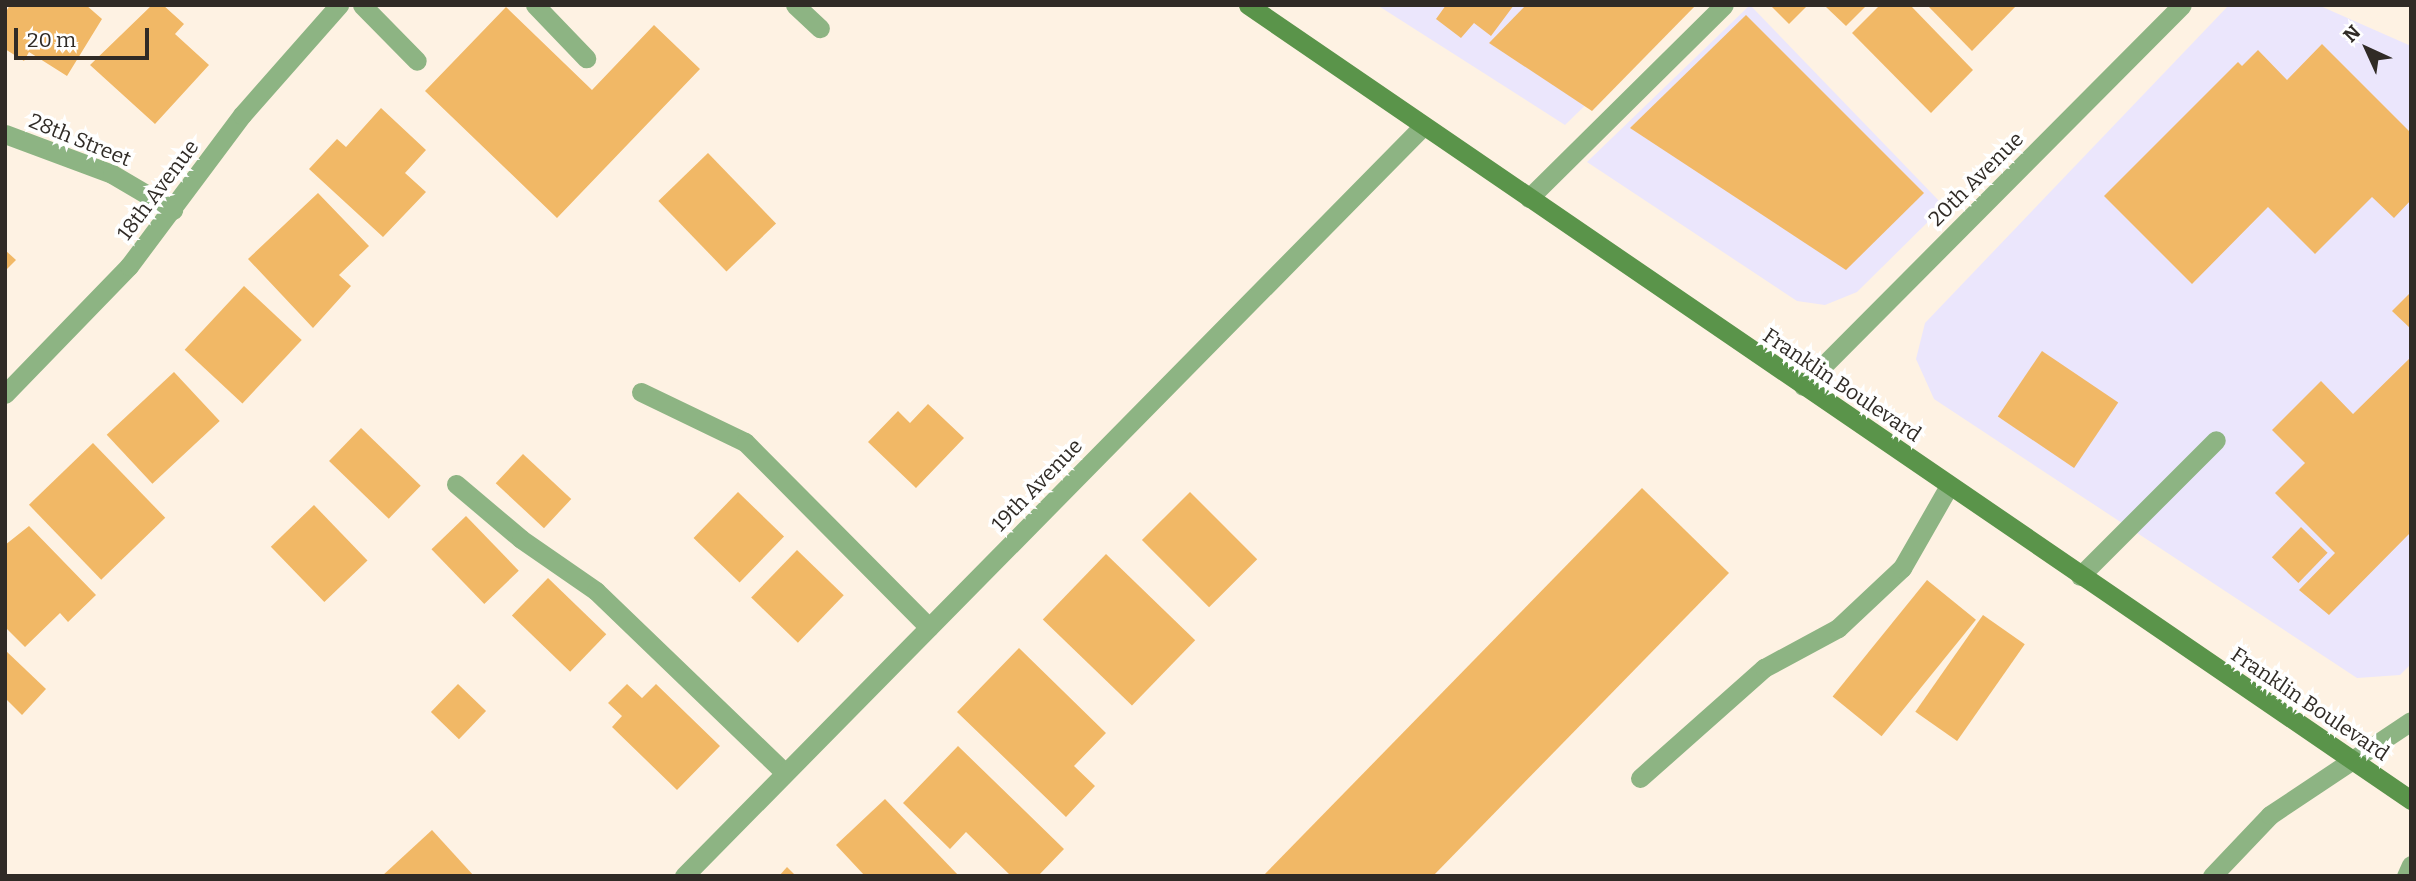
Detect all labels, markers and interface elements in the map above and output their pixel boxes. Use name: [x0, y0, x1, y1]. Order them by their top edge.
scale bar: [18, 14, 152, 58]
north arrow: [2332, 14, 2402, 84]
text: N: [2338, 20, 2365, 47]
text: 20 m: [27, 27, 76, 53]
street label: 28th Street: [25, 108, 135, 172]
street label: 20th Avenue: [1923, 126, 2029, 232]
street label: 18th Avenue: [112, 135, 204, 245]
street label: Franklin Boulevard: [1758, 323, 1926, 447]
street label: 19th Avenue: [986, 433, 1088, 537]
street label: Franklin Boulevard: [2226, 642, 2394, 766]

